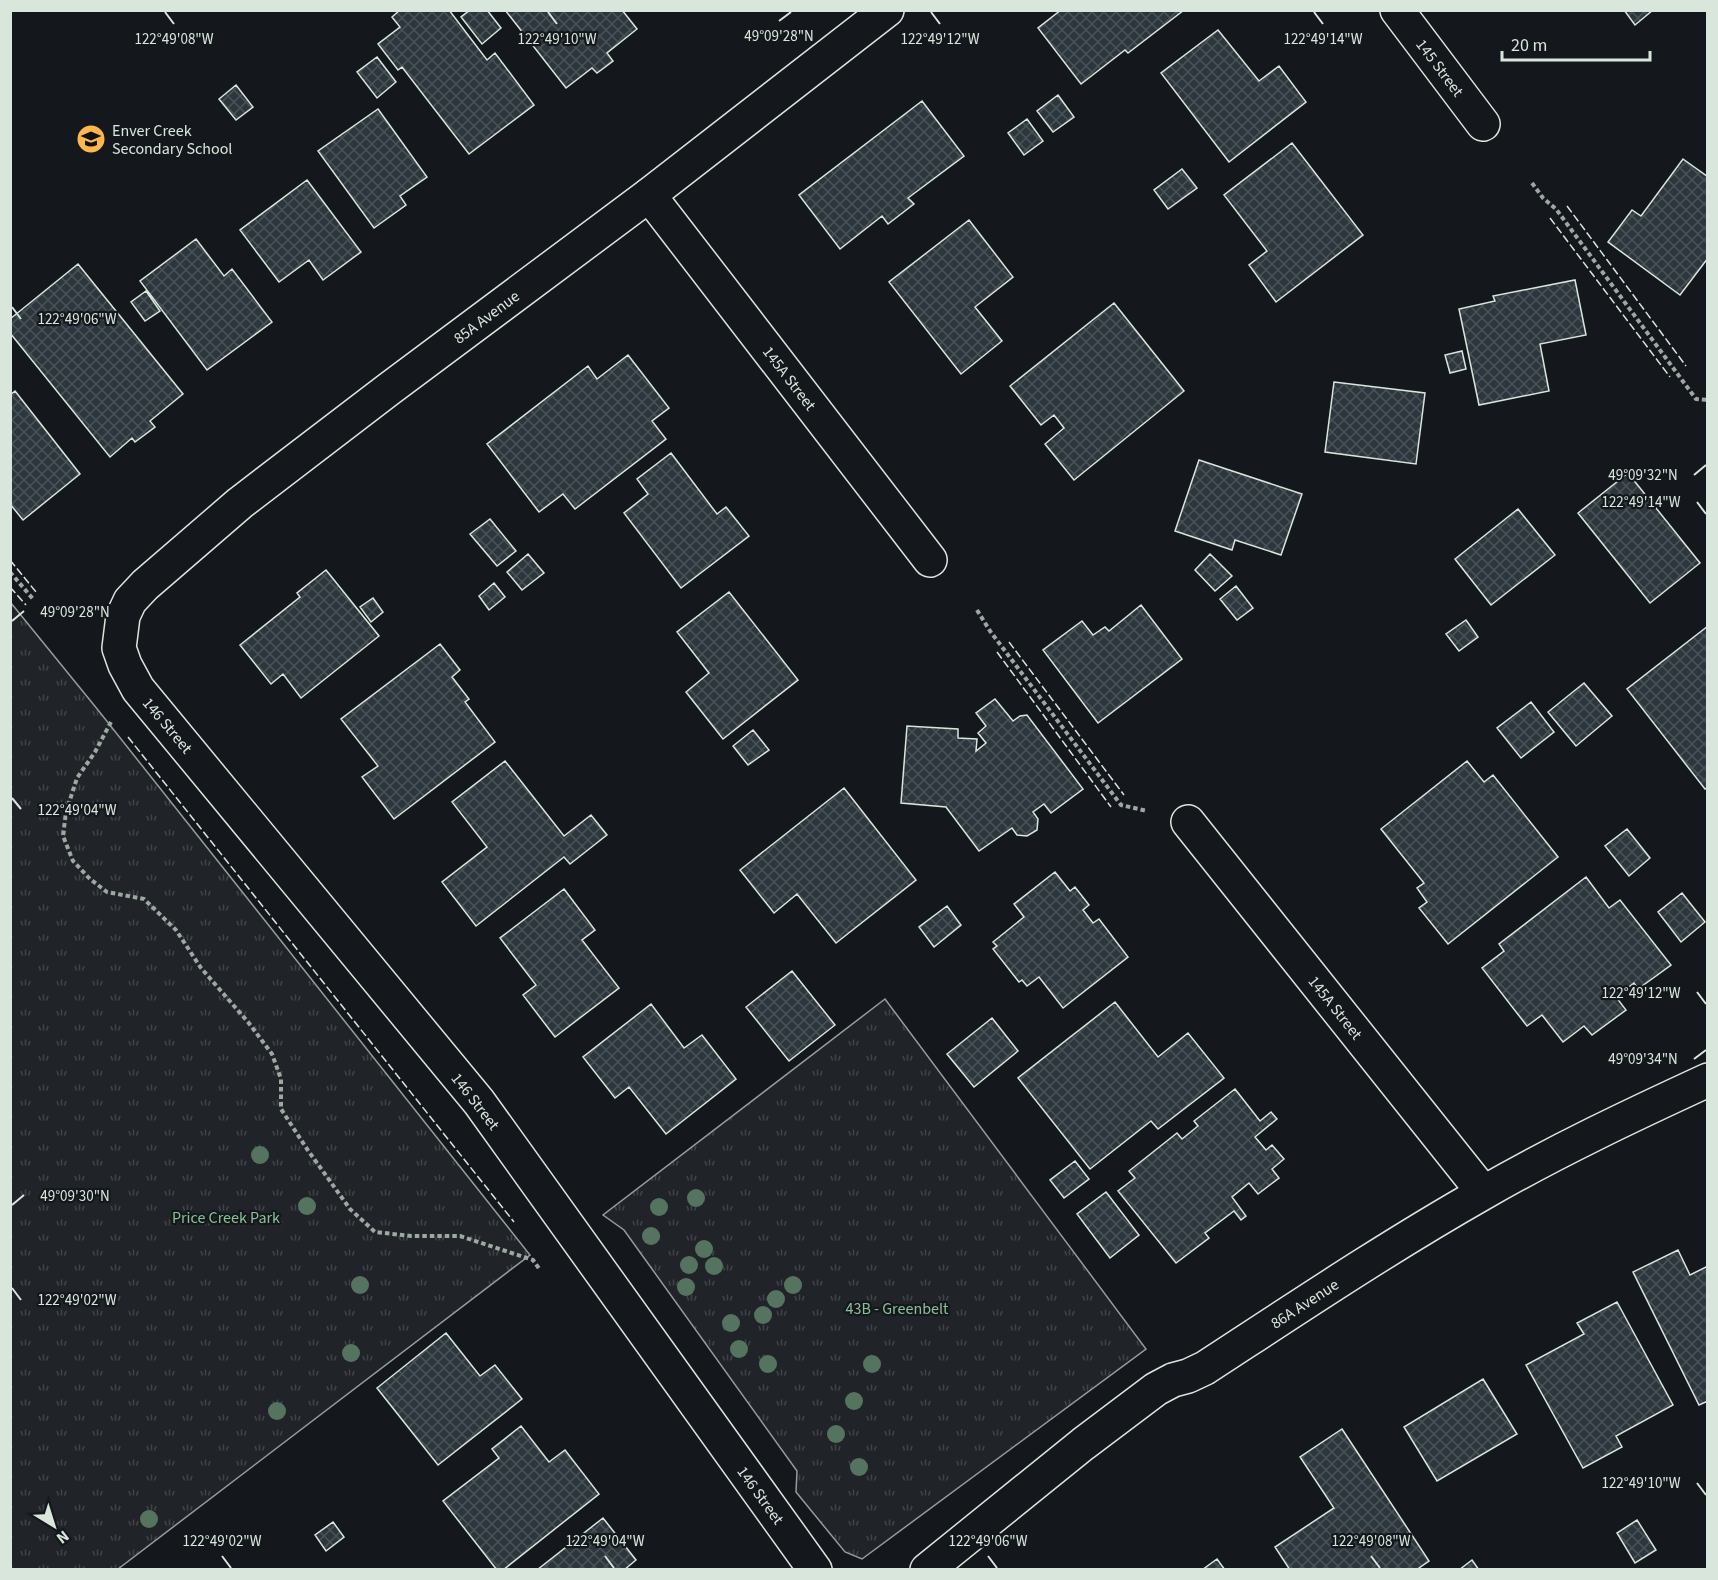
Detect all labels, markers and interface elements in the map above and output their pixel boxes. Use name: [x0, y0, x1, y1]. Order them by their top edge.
scale bar: [1502, 24, 1650, 62]
text: 49°09'28"N: [744, 26, 814, 47]
text: 122°49'08"W: [134, 29, 214, 50]
text: 122°49'10"W: [517, 29, 597, 50]
text: 122°49'12"W: [900, 29, 980, 50]
text: 122°49'14"W: [1283, 29, 1363, 50]
text: 20 m: [1511, 33, 1547, 58]
street label: 145 Street: [1411, 35, 1469, 102]
place label: Enver Creek Secondary School: [112, 120, 232, 160]
school or university icon: Enver Creek Secondary School: [75, 123, 107, 155]
street label: 85A Avenue: [449, 285, 524, 349]
text: 122°49'06"W: [37, 309, 117, 330]
street label: 145A Street: [757, 342, 821, 416]
text: 49°09'32"N: [1608, 465, 1678, 486]
text: 122°49'14"W: [1601, 492, 1681, 513]
text: 49°09'28"N: [40, 602, 110, 623]
street label: 146 Street: [137, 693, 198, 759]
text: 122°49'04"W: [37, 800, 117, 821]
street label: 145A Street: [1303, 971, 1368, 1045]
text: 122°49'12"W: [1601, 983, 1681, 1004]
text: 49°09'34"N: [1608, 1049, 1678, 1070]
street label: 146 Street: [446, 1068, 505, 1135]
text: 49°09'30"N: [40, 1186, 110, 1207]
park label: Price Creek Park: [172, 1207, 280, 1229]
street label: 86A Avenue: [1266, 1274, 1343, 1334]
text: 122°49'02"W: [37, 1290, 117, 1311]
park label: 43B - Greenbelt: [846, 1298, 949, 1320]
street label: 146 Street: [732, 1462, 789, 1530]
text: 122°49'10"W: [1601, 1473, 1681, 1494]
north arrow: [24, 1496, 84, 1556]
text: N: [52, 1525, 74, 1549]
text: 122°49'02"W: [182, 1531, 262, 1552]
text: 122°49'04"W: [565, 1531, 645, 1552]
text: 122°49'06"W: [948, 1531, 1028, 1552]
text: 122°49'08"W: [1331, 1531, 1411, 1552]

